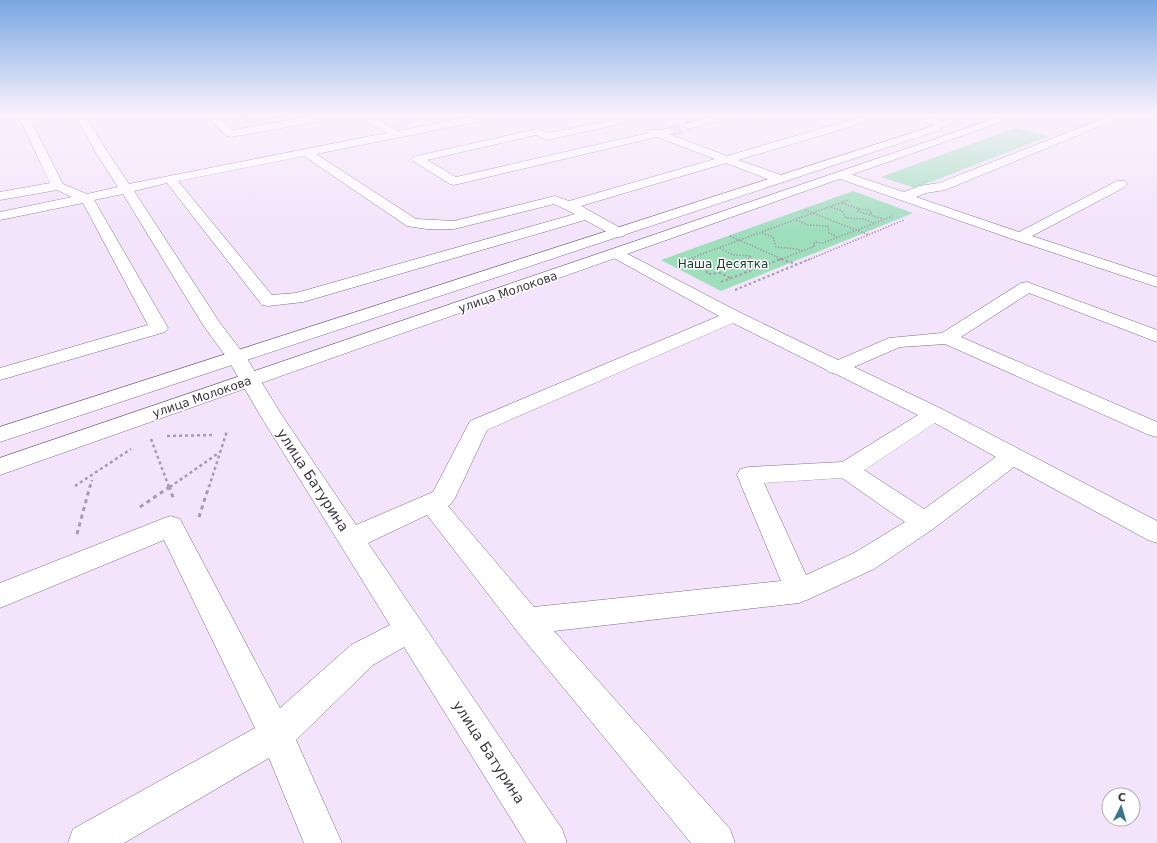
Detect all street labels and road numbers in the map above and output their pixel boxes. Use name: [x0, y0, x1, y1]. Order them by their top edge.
street label: улица Молокова: [457, 269, 559, 315]
street label: улица Молокова: [151, 374, 253, 420]
street label: улица Батурина: [274, 426, 352, 534]
street label: улица Батурина: [450, 698, 528, 806]

